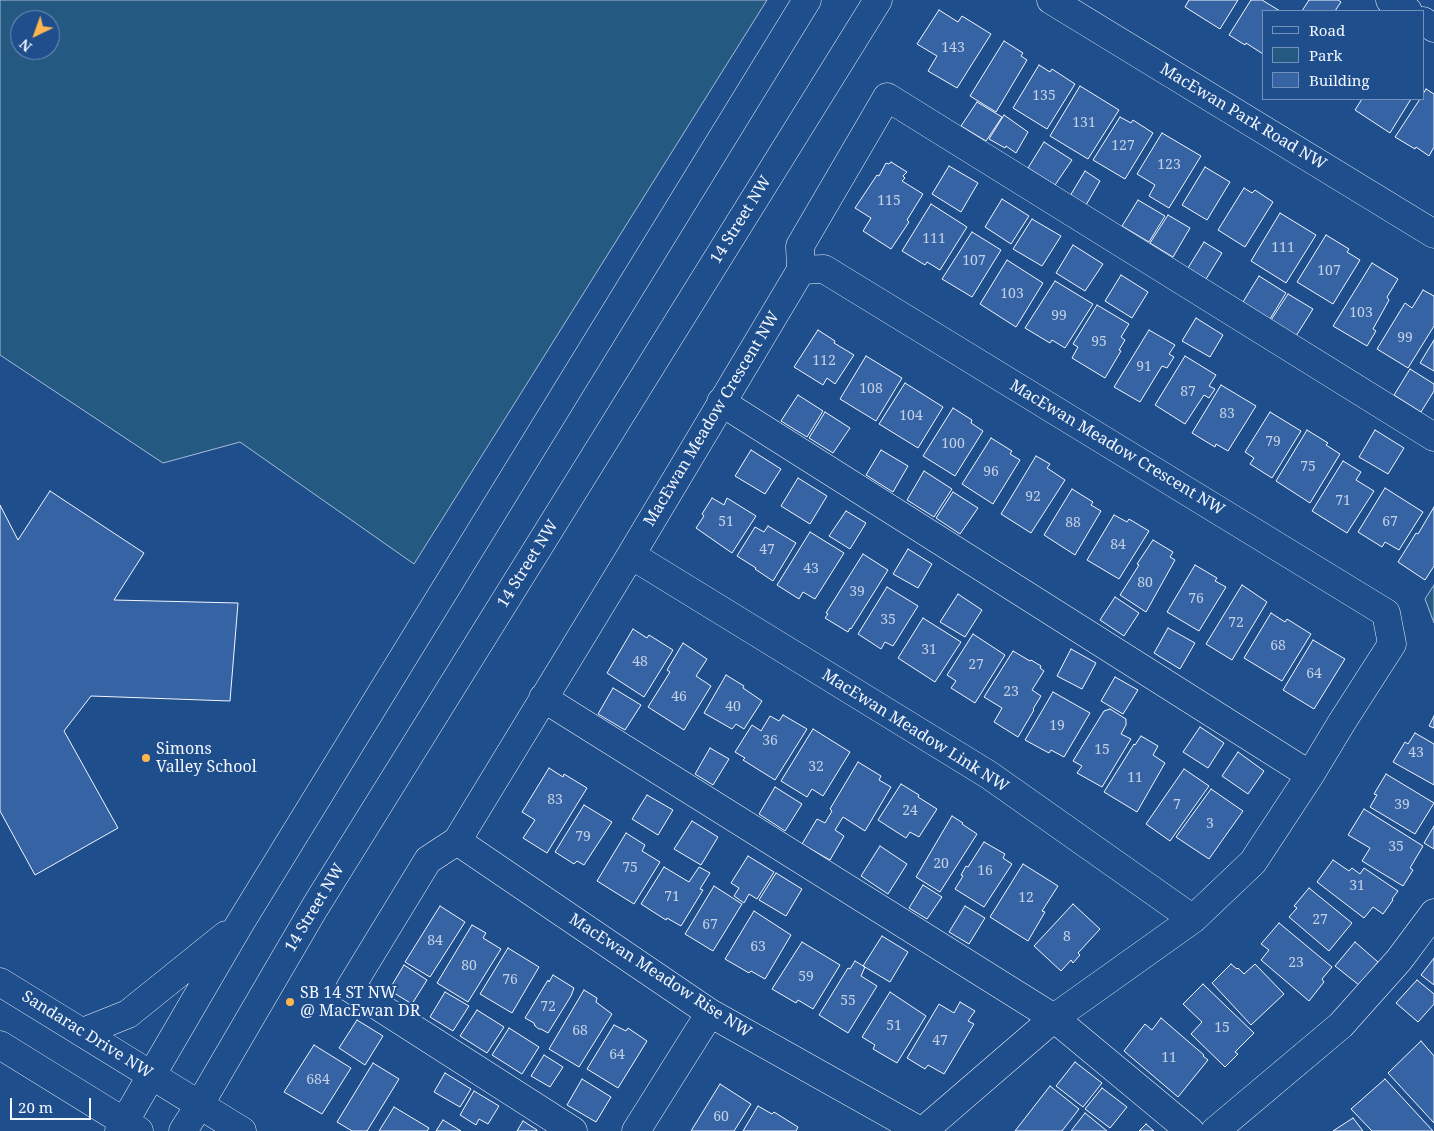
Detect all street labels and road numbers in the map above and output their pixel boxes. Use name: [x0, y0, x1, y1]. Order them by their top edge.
street label: MacEwan Park Road NW: [1156, 60, 1330, 174]
street label: 14 Street NW: [706, 173, 776, 267]
street label: MacEwan Meadow Crescent NW: [640, 308, 784, 530]
street label: MacEwan Meadow Crescent NW: [1006, 376, 1228, 520]
street label: 14 Street NW: [493, 517, 563, 611]
street label: MacEwan Meadow Link NW: [818, 665, 1012, 797]
street label: 14 Street NW: [281, 860, 349, 956]
street label: MacEwan Meadow Rise NW: [565, 910, 755, 1042]
street label: Sandarac Drive NW: [18, 987, 156, 1083]

